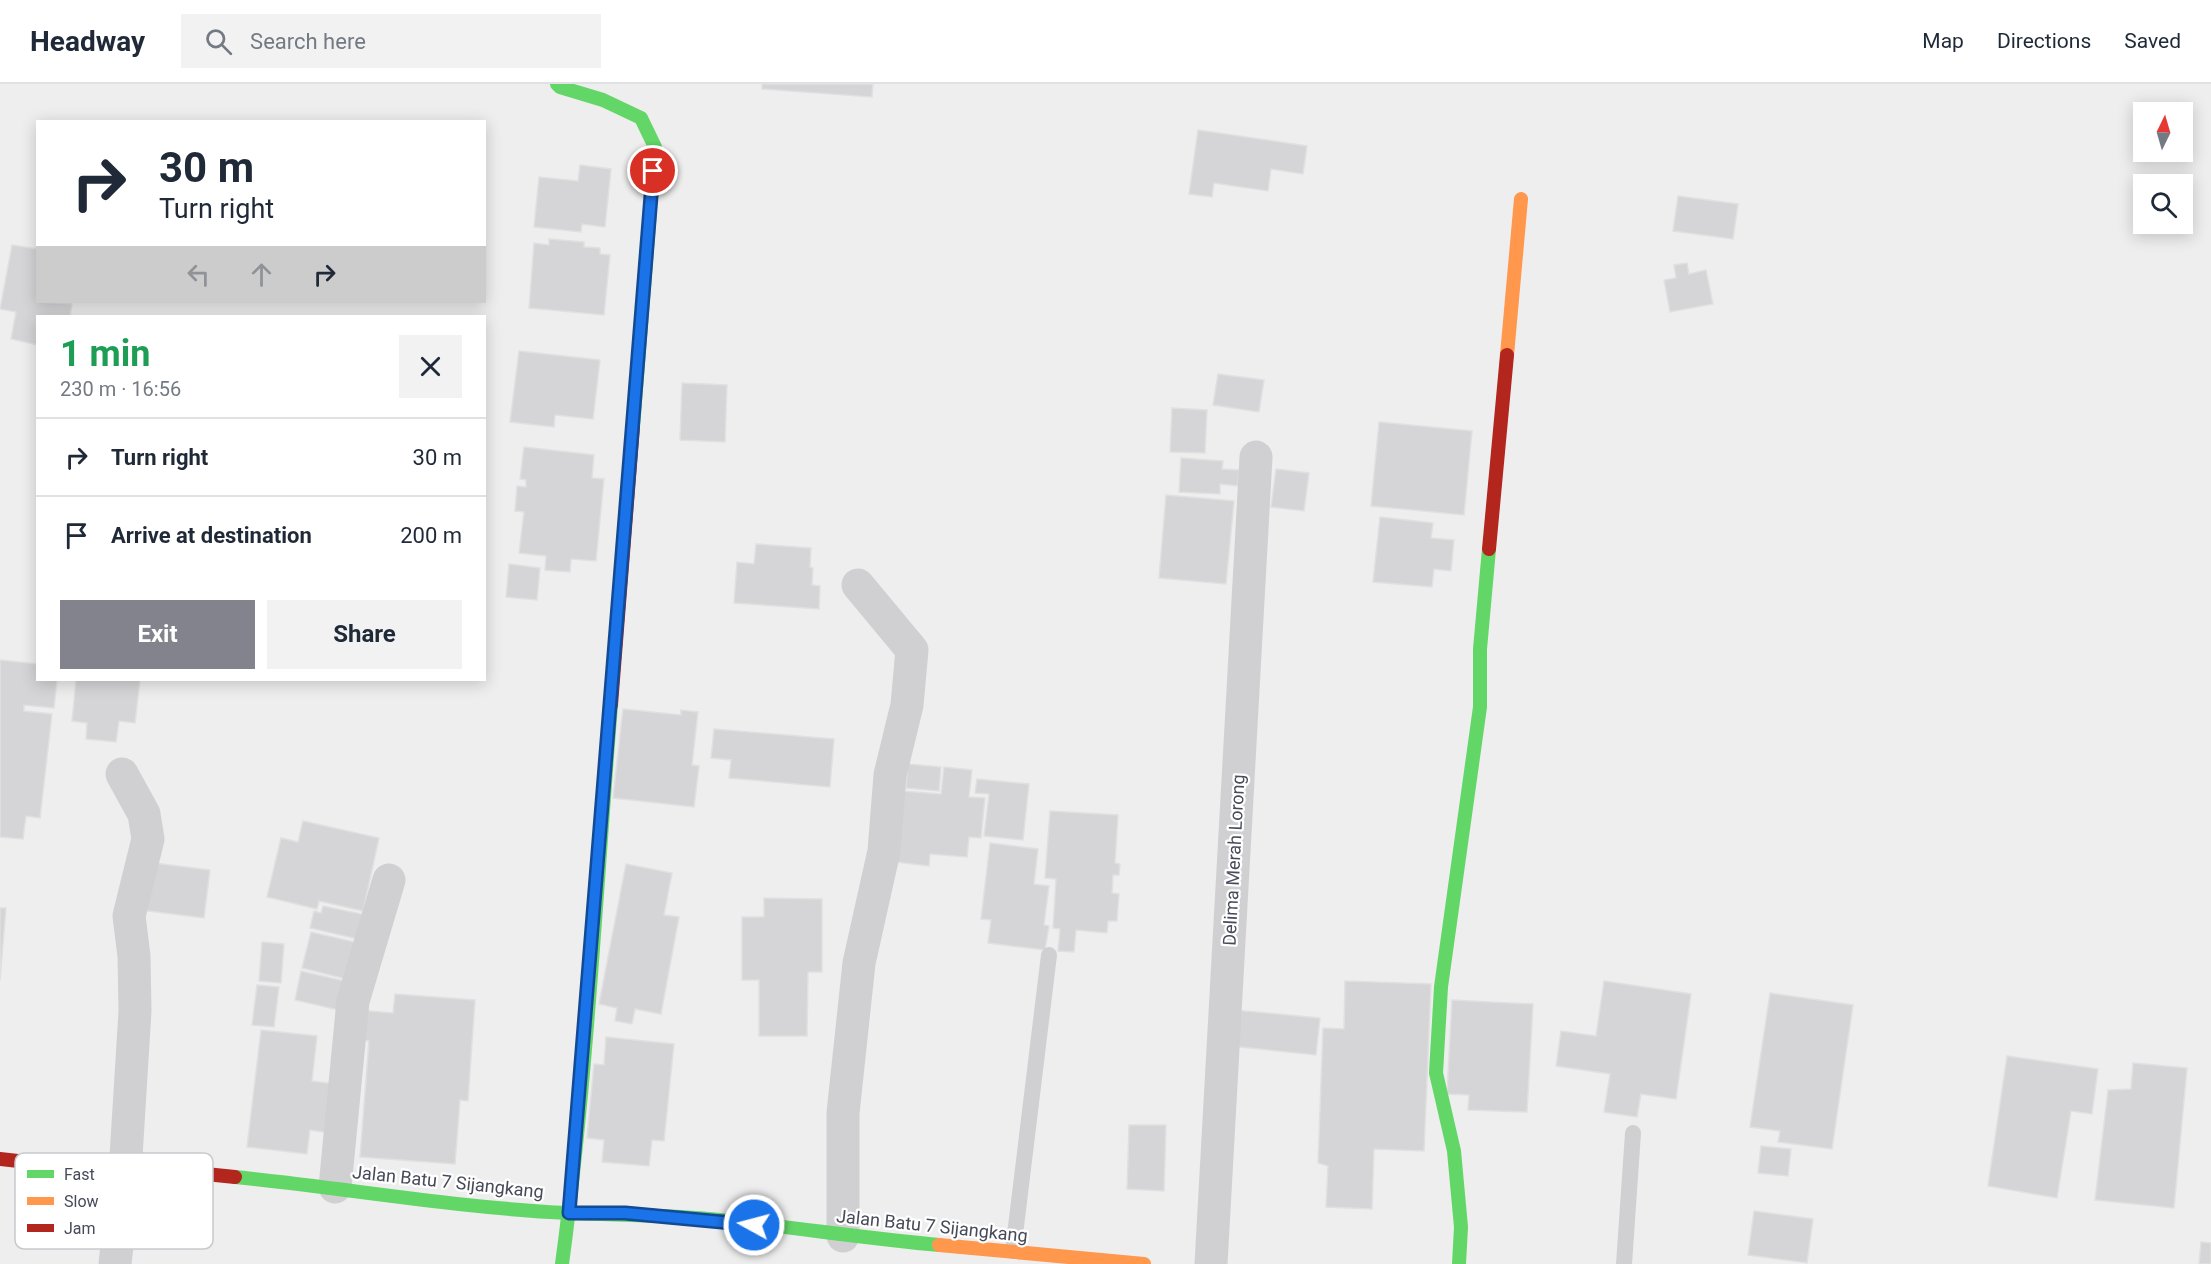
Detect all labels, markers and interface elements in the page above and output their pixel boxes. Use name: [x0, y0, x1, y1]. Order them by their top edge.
search box: [181, 14, 601, 68]
text: Headway: [30, 25, 145, 58]
icon: search: [202, 25, 235, 58]
text: Search here: [250, 29, 366, 54]
text: Map: [1922, 29, 1964, 53]
text: Directions: [1997, 29, 2091, 53]
text: Saved: [2124, 29, 2181, 53]
north arrow: [2133, 102, 2193, 162]
map controls: [2133, 102, 2193, 234]
text: 30 m: [159, 143, 254, 192]
icon: right: [60, 144, 138, 222]
pin: [627, 145, 678, 196]
icon: arrive: [636, 154, 669, 187]
button: search: [2133, 174, 2193, 234]
text: Turn right: [159, 193, 274, 225]
icon: left: [182, 258, 215, 291]
icon: ahead: [245, 258, 278, 291]
icon: right: [308, 258, 341, 291]
text: 1 min: [60, 333, 151, 375]
button: close: [399, 335, 462, 398]
text: 230 m · 16:56: [60, 377, 181, 401]
icon: right: [60, 441, 93, 474]
text: Turn right: [111, 445, 208, 470]
text: 30 m: [413, 445, 462, 470]
icon: arrive: [60, 519, 93, 552]
text: Arrive at destination: [111, 523, 312, 548]
text: 200 m: [400, 523, 462, 548]
button: Exit: [60, 600, 255, 669]
button: Share: [267, 600, 462, 669]
street label: Delima Merah Lorong: [1219, 774, 1248, 946]
legend: [15, 1153, 213, 1249]
street label: Jalan Batu 7 Sijangkang: [351, 1161, 545, 1202]
text: Fast: [64, 1165, 95, 1184]
text: Slow: [64, 1192, 99, 1211]
position arrow: [722, 1193, 786, 1257]
street label: Jalan Batu 7 Sijangkang: [835, 1205, 1029, 1246]
text: Jam: [64, 1219, 96, 1238]

